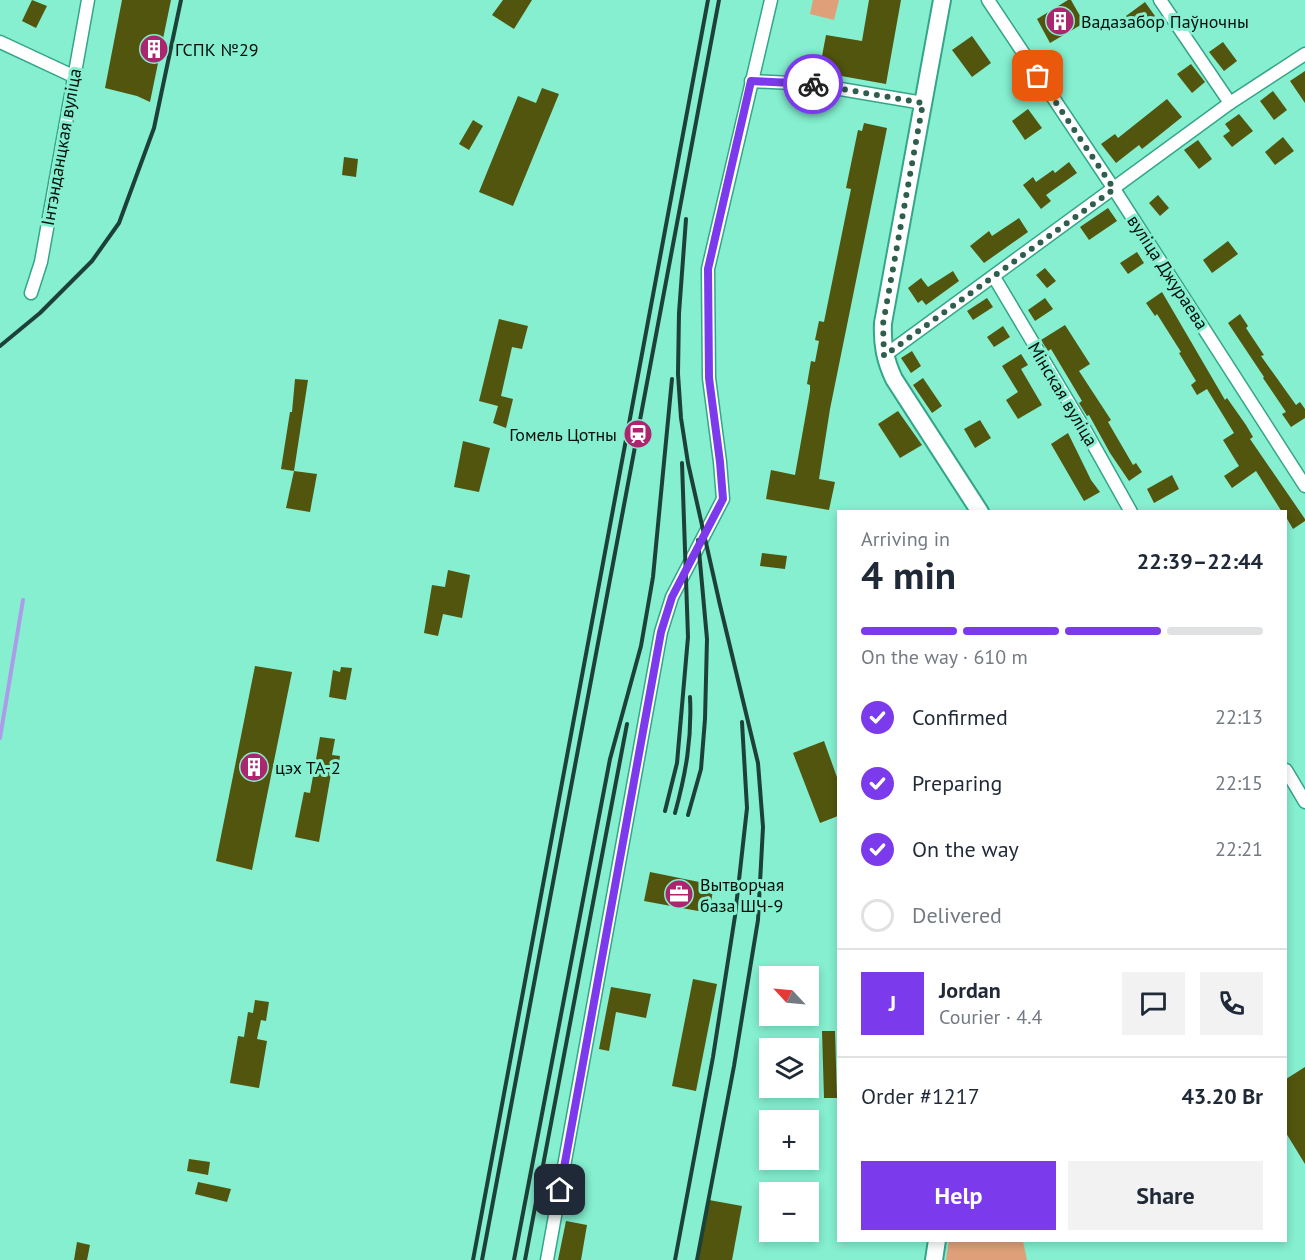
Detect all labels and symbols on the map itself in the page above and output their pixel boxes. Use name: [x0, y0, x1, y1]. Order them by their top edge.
building icon: Вадазабор Паўночны: [1044, 5, 1076, 37]
place label: Вадазабор Паўночны: [1081, 10, 1249, 33]
building icon: ГСПК №29: [138, 33, 170, 65]
place label: ГСПК №29: [175, 38, 259, 61]
pin: [1012, 50, 1063, 101]
courier: [783, 54, 843, 114]
street label: Інтэнданцкая вуліца: [36, 67, 86, 227]
street label: вуліца Джураева: [1122, 210, 1214, 334]
street label: Мінская вуліца: [1023, 338, 1103, 450]
station icon: Гомель Цотны: [622, 418, 654, 450]
place label: Гомель Цотны: [509, 423, 617, 446]
building icon: цэх ТА-2: [238, 751, 270, 783]
place label: цэх ТА-2: [275, 756, 341, 779]
place label: Вытворчая база ШЧ-9: [700, 873, 784, 917]
office icon: Вытворчая база ШЧ-9: [663, 878, 695, 910]
north arrow: [759, 966, 819, 1026]
pin: [534, 1164, 585, 1215]

